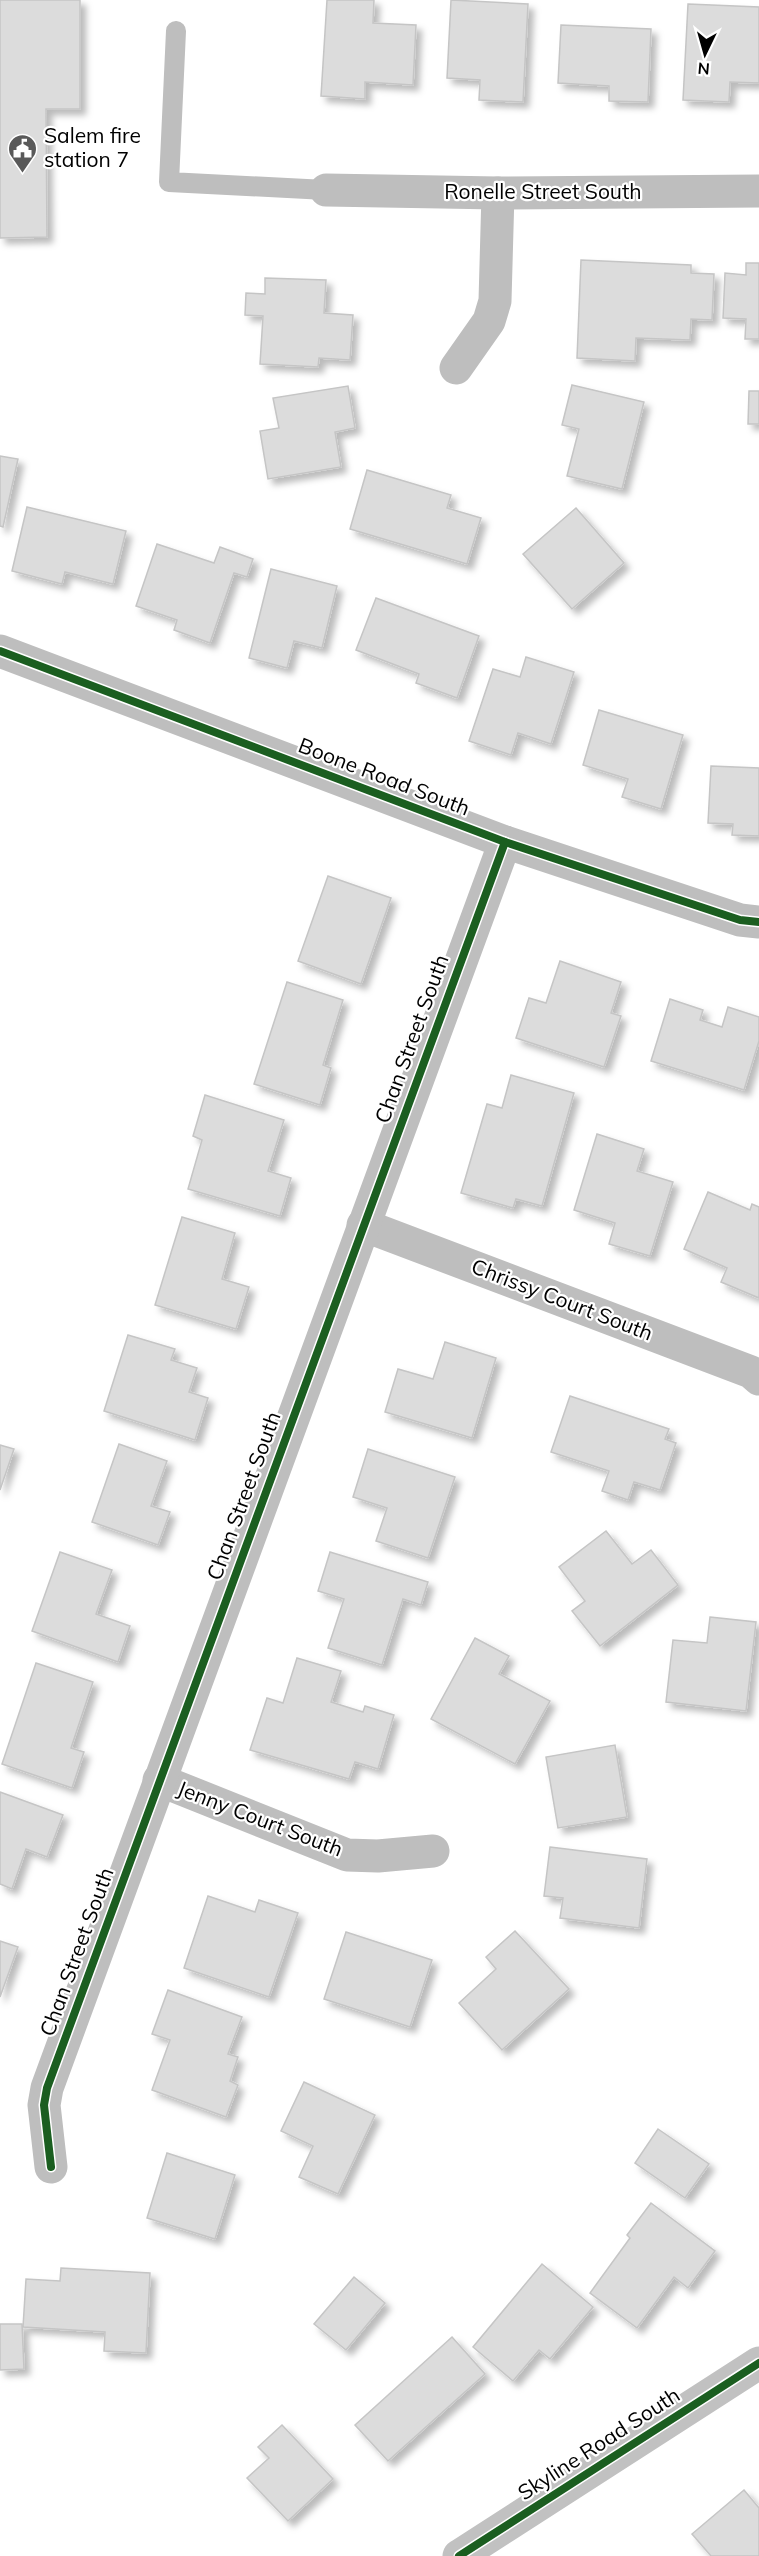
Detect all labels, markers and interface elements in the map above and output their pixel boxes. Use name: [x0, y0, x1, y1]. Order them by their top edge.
north arrow: [675, 24, 735, 84]
text: N: [697, 58, 711, 79]
place label: Salem fire station 7: [44, 122, 141, 172]
public building icon: Salem fire station 7: [7, 132, 39, 174]
street label: Ronelle Street South: [444, 178, 642, 204]
street label: Boone Road South: [295, 731, 474, 821]
street label: Chan Street South: [368, 951, 454, 1126]
street label: Chrissy Court South: [468, 1253, 657, 1346]
street label: Chan Street South: [200, 1408, 286, 1583]
street label: Jenny Court South: [174, 1775, 347, 1862]
street label: Chan Street South: [33, 1864, 119, 2039]
street label: Skyline Road South: [513, 2381, 684, 2505]

